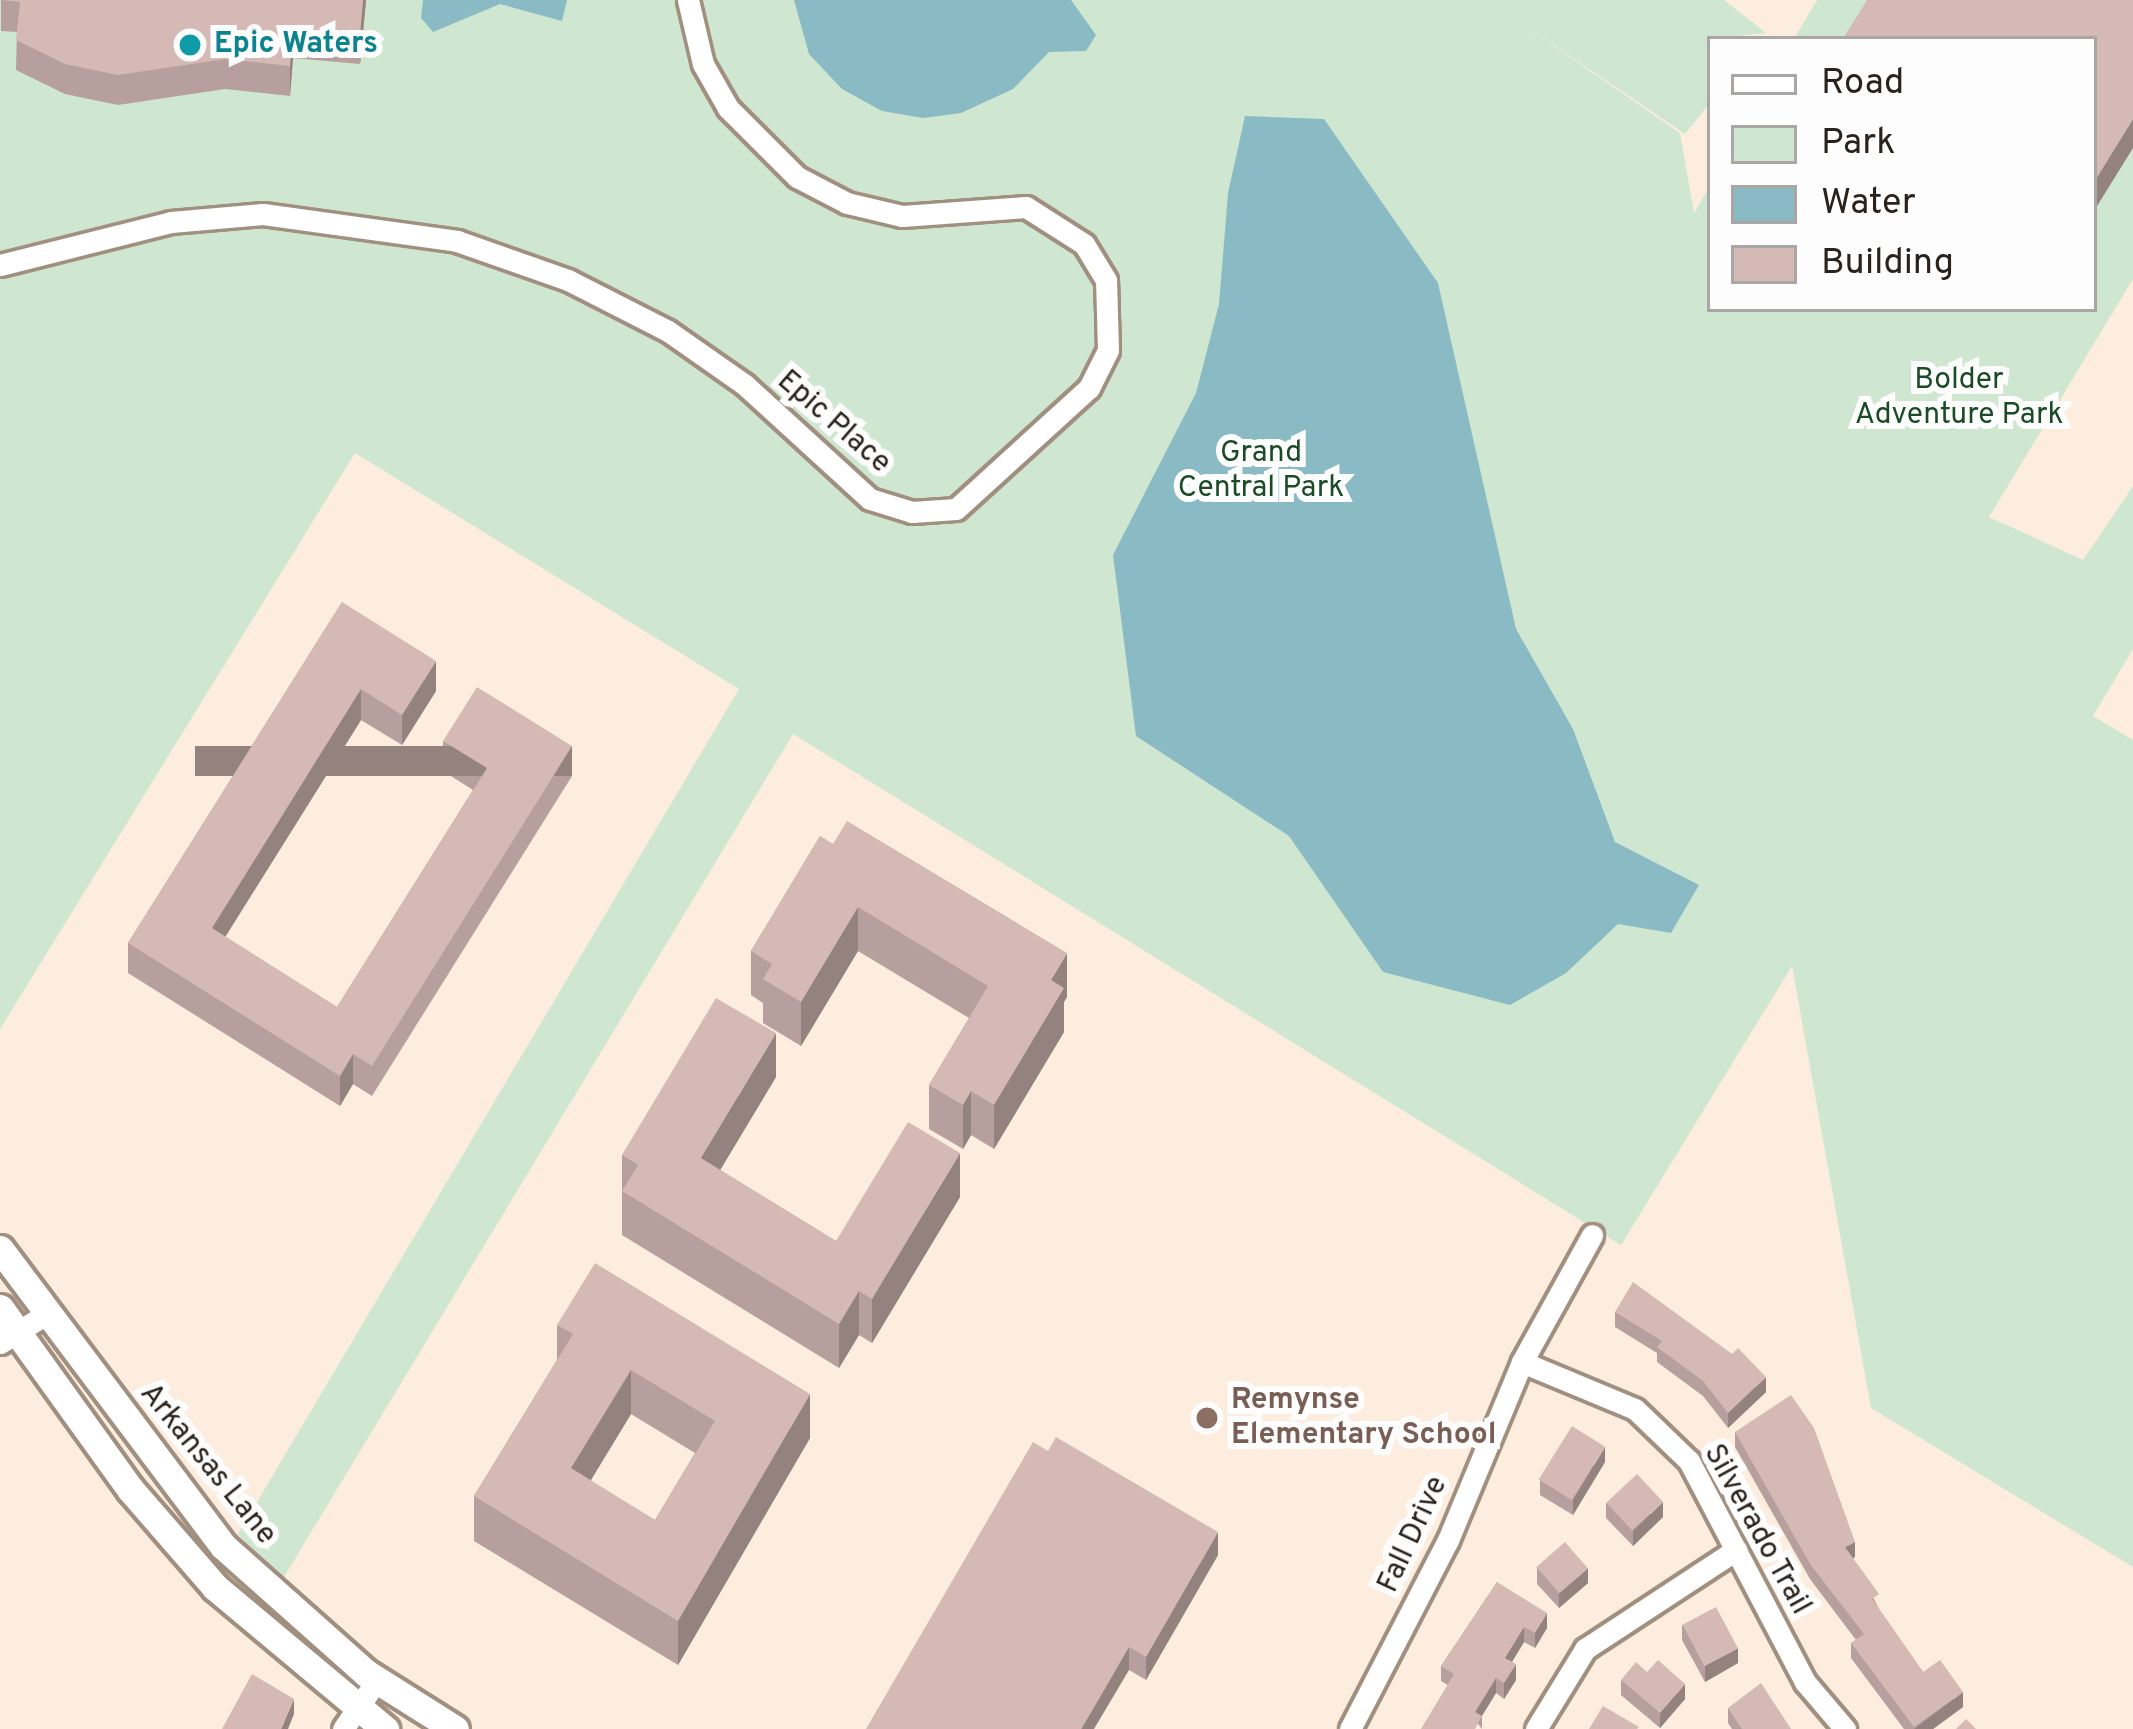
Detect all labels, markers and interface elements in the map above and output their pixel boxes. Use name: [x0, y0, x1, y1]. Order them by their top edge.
place label: Epic Waters: [214, 27, 378, 63]
marker: Epic Waters: [177, 32, 203, 58]
legend: [1707, 36, 2097, 312]
text: Road: [1821, 61, 1904, 107]
text: Park: [1821, 121, 1895, 167]
text: Water: [1821, 181, 1916, 227]
text: Building: [1821, 241, 1954, 287]
park label: Bolder Adventure Park: [1855, 363, 2063, 434]
street label: Epic Place: [769, 364, 897, 482]
park label: Grand Central Park: [1178, 436, 1344, 506]
street label: Arkansas Lane: [131, 1377, 283, 1553]
place label: Remynse Elementary School: [1231, 1383, 1497, 1454]
marker: Remynse Elementary School: [1194, 1405, 1220, 1431]
street label: Silverado Trail: [1694, 1438, 1818, 1622]
street label: Fall Drive: [1371, 1471, 1457, 1599]

